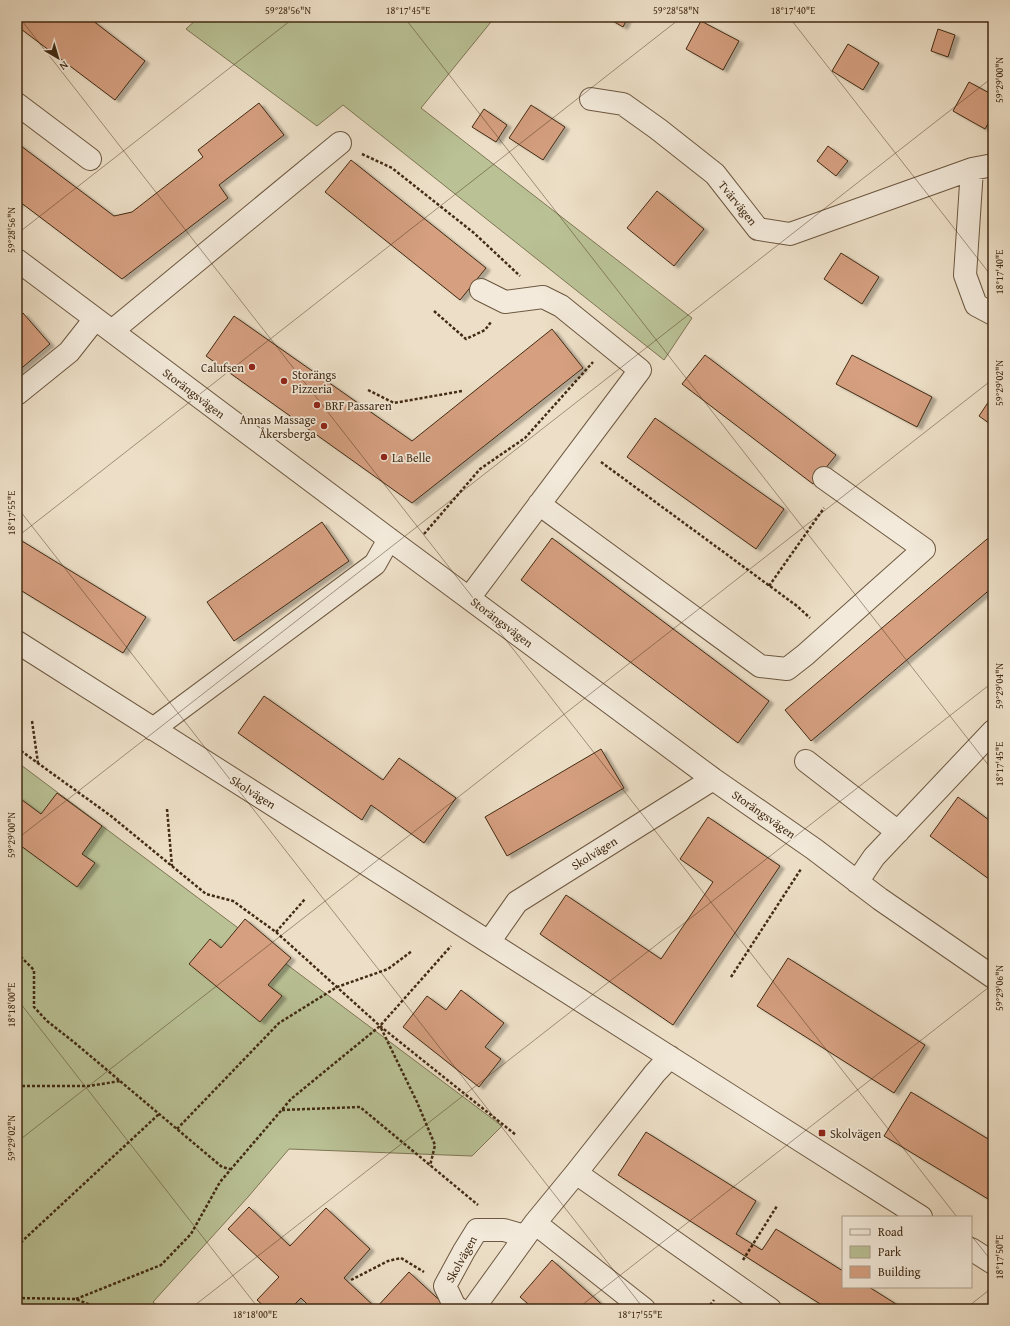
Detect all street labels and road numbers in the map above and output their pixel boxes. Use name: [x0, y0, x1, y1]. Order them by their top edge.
street label: Tvärvägen: [715, 177, 762, 229]
street label: Storängsvägen: [159, 364, 229, 422]
street label: Storängsvägen: [467, 593, 537, 651]
street label: Skolvägen: [227, 771, 279, 813]
street label: Storängsvägen: [729, 786, 800, 842]
street label: Skolvägen: [568, 832, 620, 874]
street label: Skolvägen: [441, 1232, 481, 1286]

